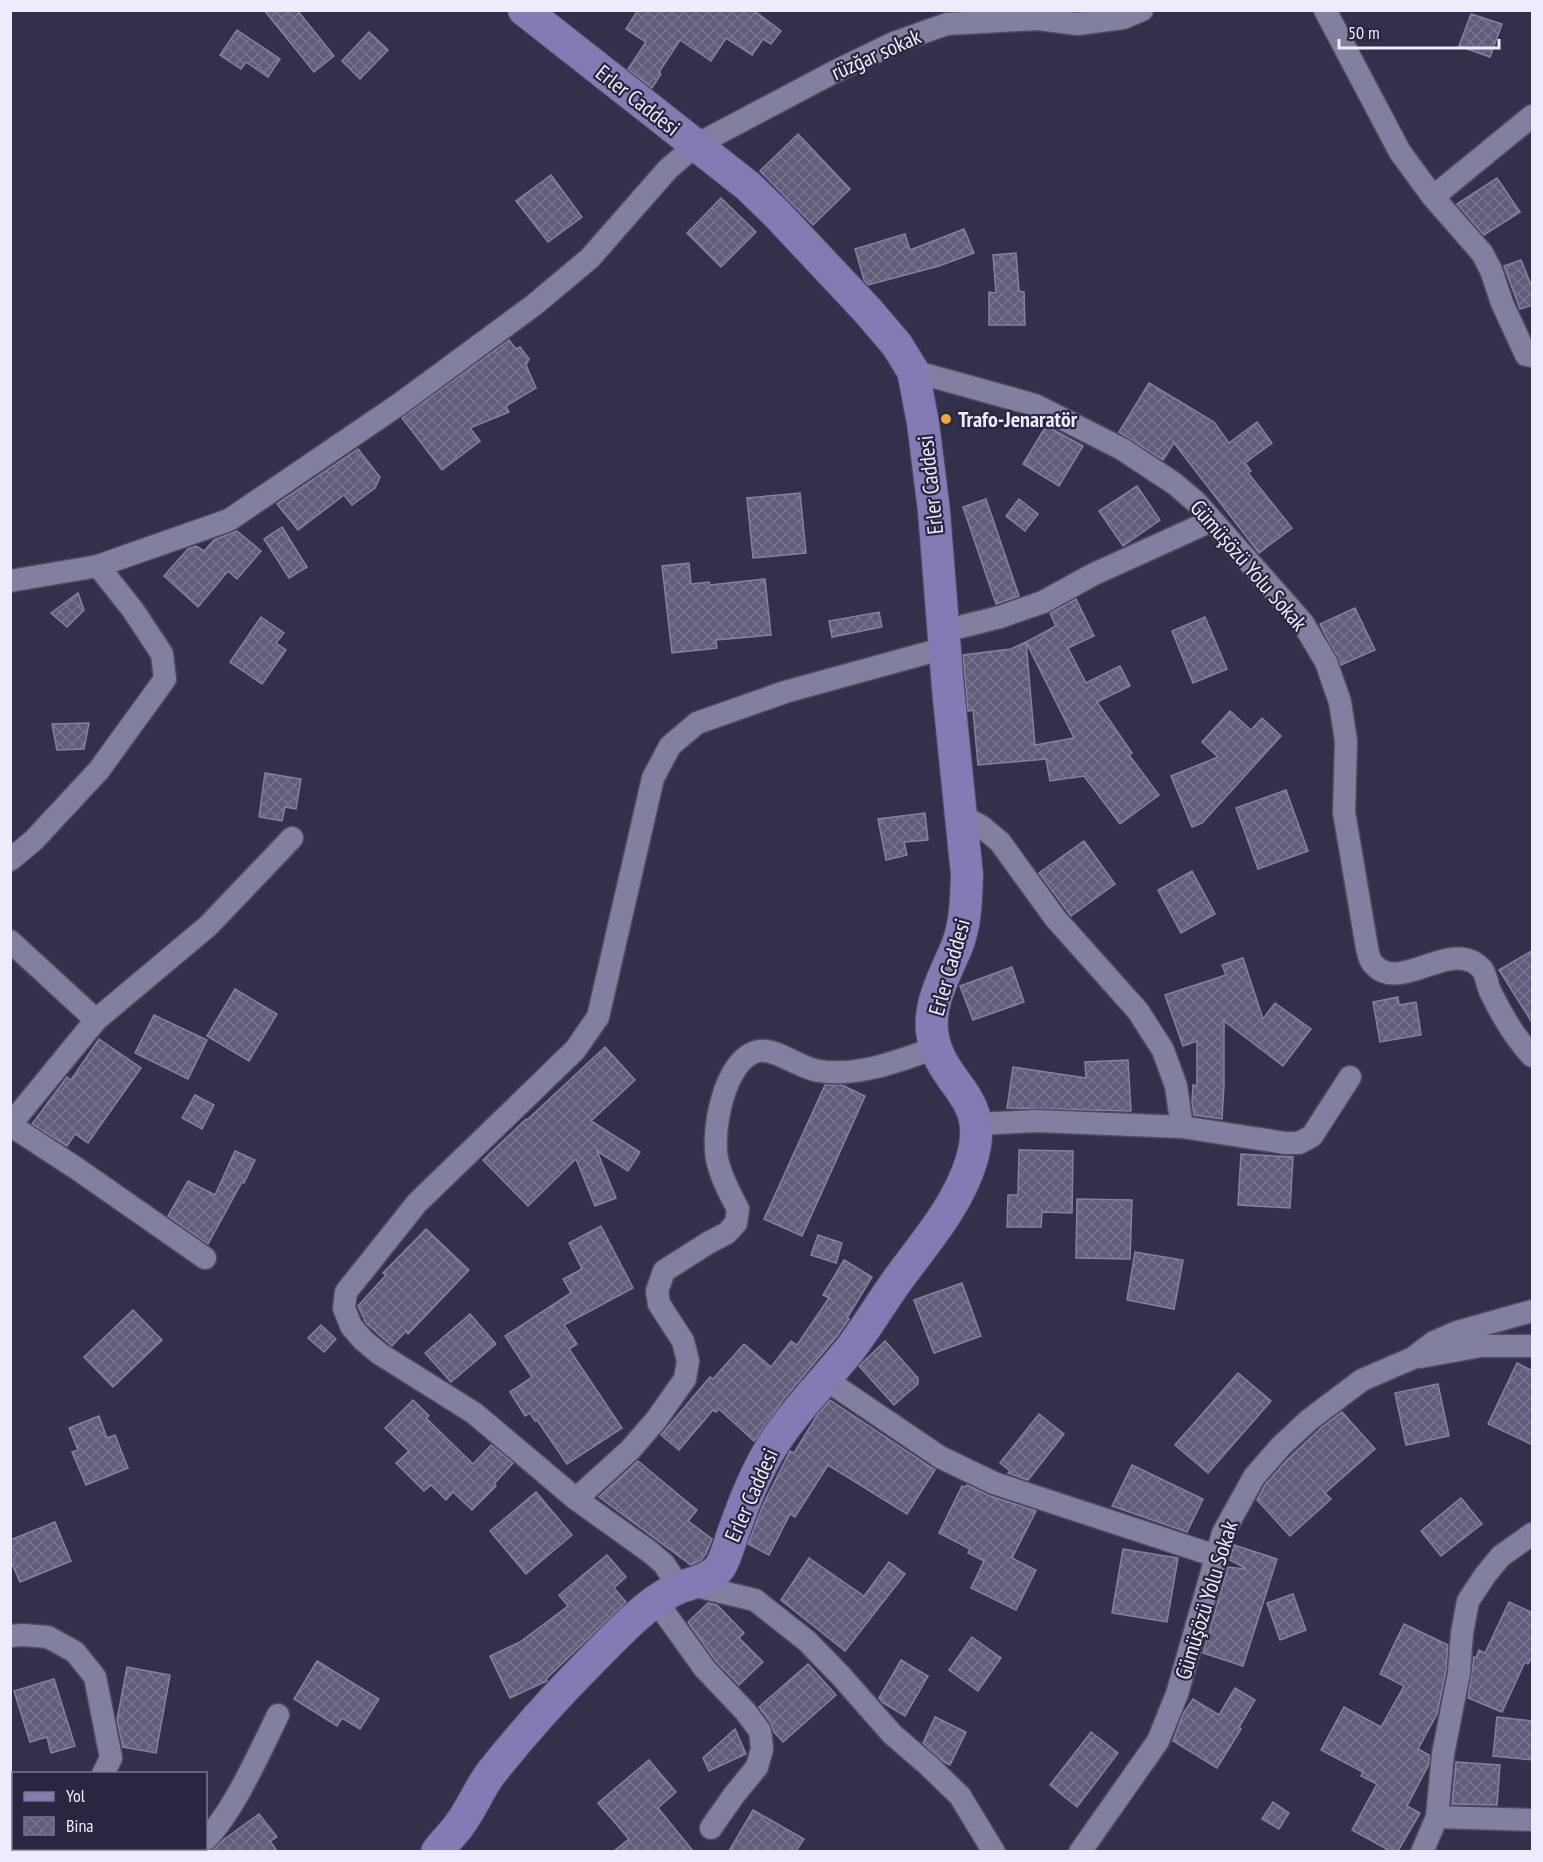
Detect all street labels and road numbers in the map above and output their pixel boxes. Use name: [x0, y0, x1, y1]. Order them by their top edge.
street label: rüzğar sokak: [827, 22, 926, 86]
street label: Erler Caddesi: [590, 58, 686, 142]
street label: Erler Caddesi: [911, 434, 949, 536]
street label: Gümüşözü Yolu Sokak: [1184, 494, 1314, 637]
street label: Erler Caddesi: [922, 915, 976, 1019]
street label: Erler Caddesi: [718, 1444, 784, 1546]
street label: Gümüşözü Yolu Sokak: [1169, 1517, 1244, 1683]

